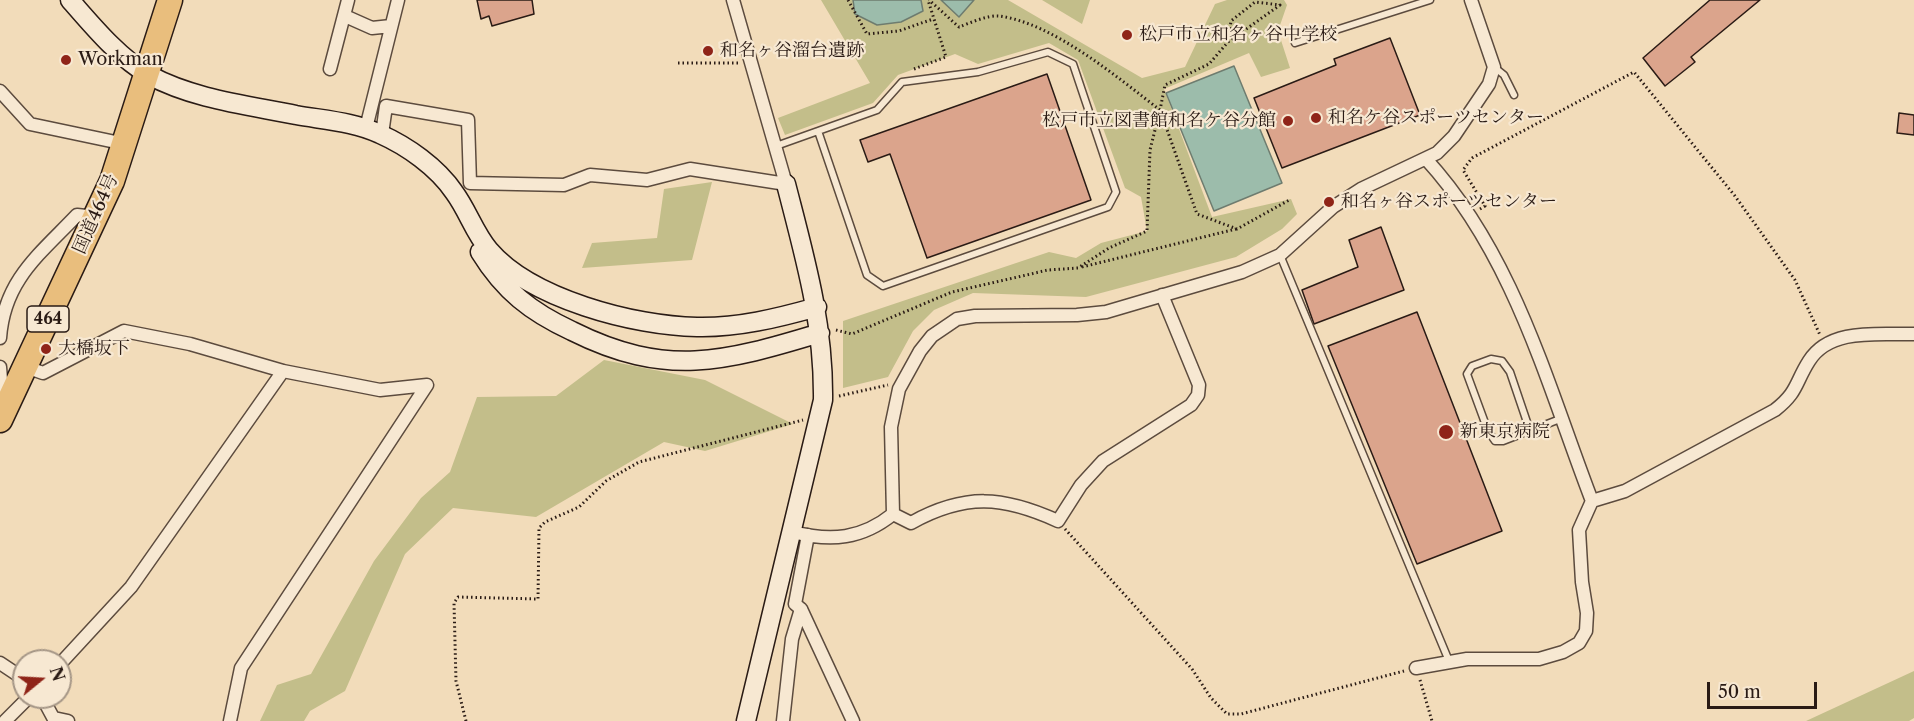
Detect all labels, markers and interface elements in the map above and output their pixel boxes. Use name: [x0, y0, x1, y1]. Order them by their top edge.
place label: 松戸市立和名ヶ谷中学校: [1139, 24, 1337, 46]
marker: 松戸市立和名ヶ谷中学校: [1120, 28, 1134, 42]
place label: 和名ヶ谷溜台遺跡: [720, 40, 864, 62]
marker: 和名ヶ谷溜台遺跡: [701, 44, 715, 58]
place label: Workman: [78, 49, 163, 71]
marker: Workman: [59, 53, 73, 67]
place label: 和名ケ谷スポーツセンター: [1328, 107, 1544, 129]
place label: 松戸市立図書館和名ケ谷分館: [1042, 110, 1276, 132]
marker: 和名ケ谷スポーツセンター: [1309, 111, 1323, 125]
marker: 松戸市立図書館和名ケ谷分館: [1281, 114, 1295, 128]
street label: 国道464号: [69, 171, 123, 257]
place label: 和名ヶ谷スポーツセンター: [1341, 191, 1557, 213]
marker: 和名ヶ谷スポーツセンター: [1322, 195, 1336, 209]
road number: 464: [27, 306, 69, 332]
place label: 大橋坂下: [58, 338, 130, 360]
marker: 大橋坂下: [39, 342, 53, 356]
place label: 新東京病院: [1460, 421, 1550, 443]
marker: 新東京病院: [1437, 423, 1455, 441]
north arrow: [12, 649, 72, 709]
text: N: [46, 664, 69, 684]
scale bar: [1710, 670, 1820, 708]
text: 50 m: [1718, 681, 1761, 703]

